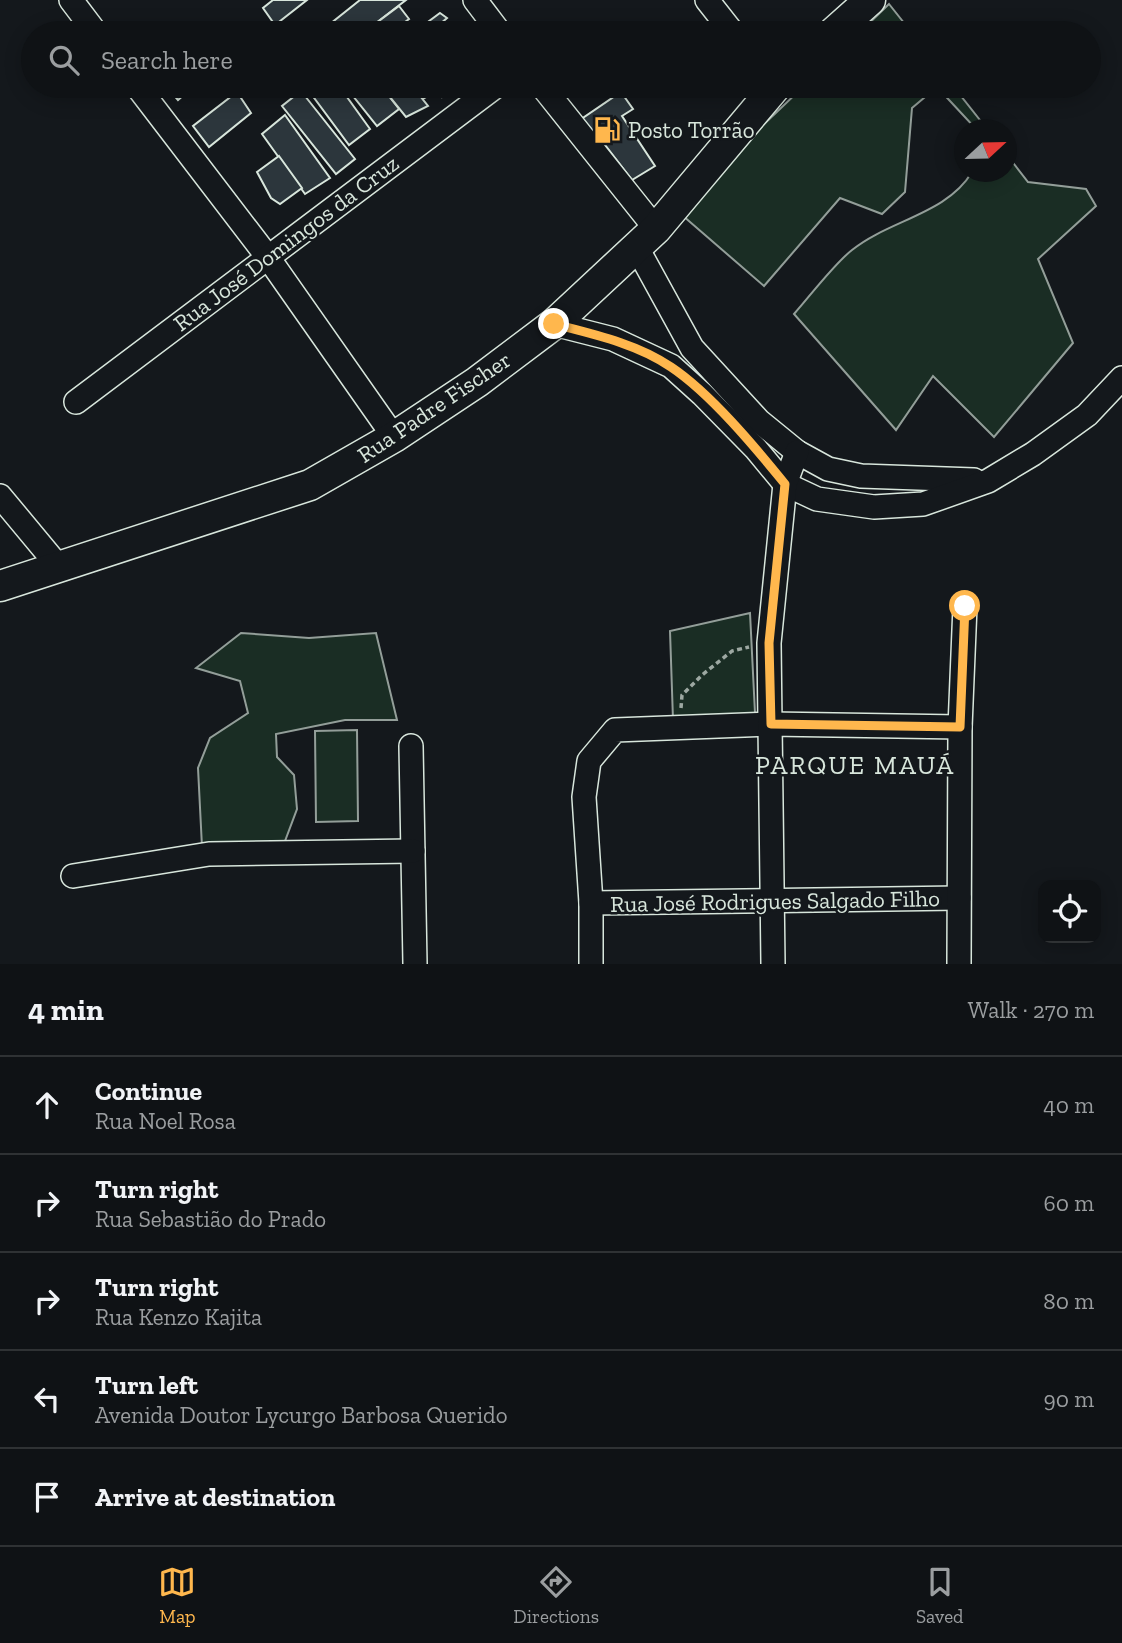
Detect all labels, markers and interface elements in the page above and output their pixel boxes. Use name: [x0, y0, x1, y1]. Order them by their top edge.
search box: [21, 21, 1101, 98]
icon: search: [45, 41, 83, 79]
text: Search here: [101, 44, 233, 76]
fuel station icon: Posto Torrão: [592, 115, 622, 145]
place label: Posto Torrão: [628, 116, 755, 144]
north arrow: [954, 119, 1017, 182]
street label: Rua José Domingos da Cruz: [168, 149, 405, 337]
route end: [538, 308, 569, 339]
street label: Rua Padre Fischer: [352, 345, 516, 469]
route start: [949, 590, 980, 621]
district label: PARQUE MAUÁ: [755, 749, 955, 781]
map controls: [1038, 880, 1101, 943]
button: locate: [1038, 880, 1101, 943]
street label: Rua José Rodrigues Salgado Filho: [610, 884, 940, 918]
text: 4 min: [28, 992, 104, 1028]
text: Walk · 270 m: [968, 996, 1094, 1024]
text: Continue: [95, 1075, 202, 1107]
icon: ahead: [28, 1086, 66, 1124]
text: 40 m: [1043, 1091, 1094, 1119]
text: Rua Noel Rosa: [95, 1107, 236, 1135]
text: Turn right: [95, 1173, 218, 1205]
icon: right: [28, 1184, 66, 1222]
text: 60 m: [1043, 1189, 1094, 1217]
text: Rua Sebastião do Prado: [95, 1205, 326, 1233]
text: Turn right: [95, 1271, 218, 1303]
icon: right: [28, 1282, 66, 1320]
text: 80 m: [1043, 1287, 1094, 1315]
text: Rua Kenzo Kajita: [95, 1303, 262, 1331]
text: Turn left: [95, 1369, 198, 1401]
icon: left: [28, 1380, 66, 1418]
text: 90 m: [1043, 1385, 1094, 1413]
text: Avenida Doutor Lycurgo Barbosa Querido: [95, 1401, 508, 1429]
icon: arrive: [28, 1478, 66, 1516]
text: Arrive at destination: [95, 1481, 335, 1513]
tab: Map: [158, 1563, 196, 1628]
tab: Directions: [513, 1563, 599, 1628]
tab: Saved: [916, 1563, 964, 1628]

